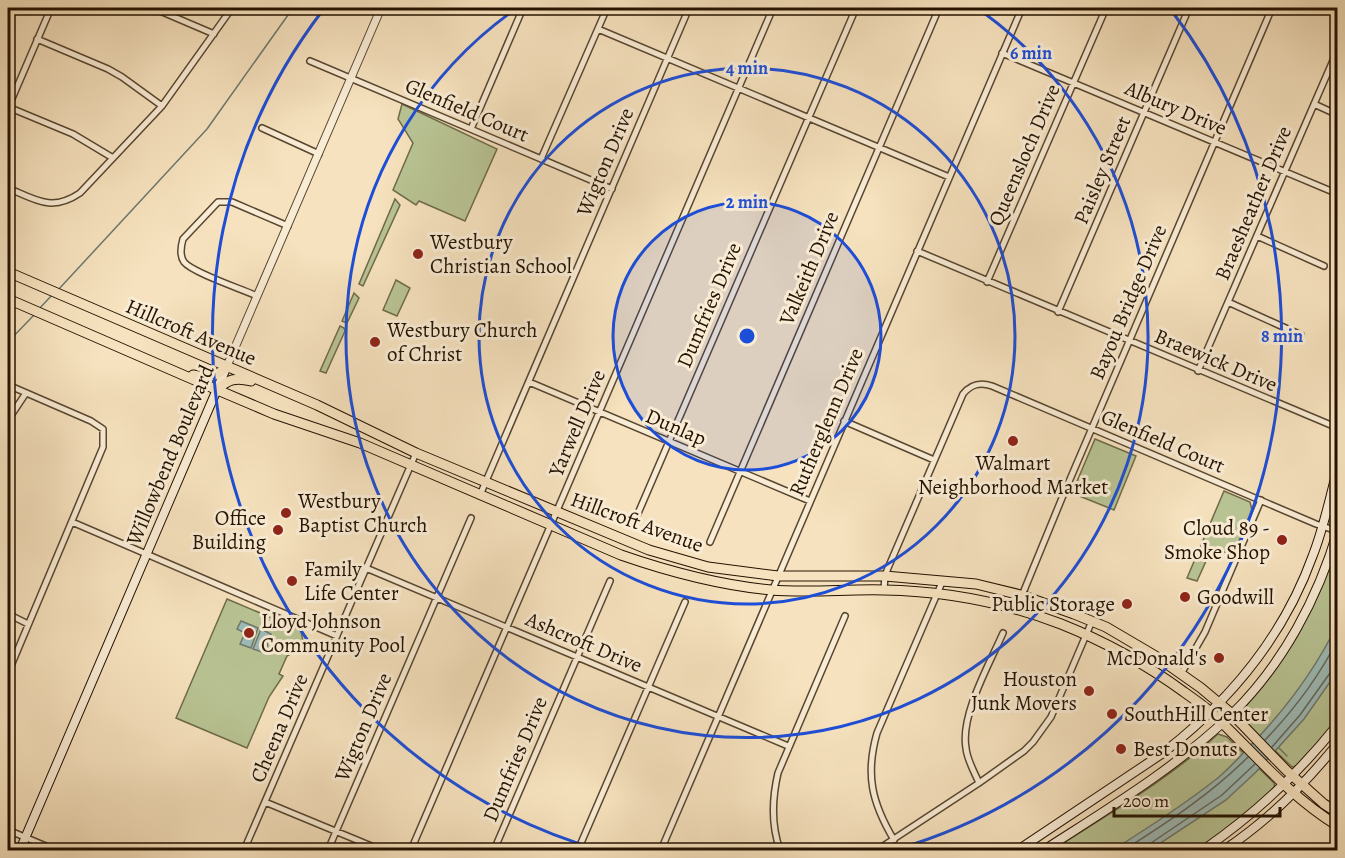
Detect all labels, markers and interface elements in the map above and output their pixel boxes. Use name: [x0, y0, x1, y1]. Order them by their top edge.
text: 6 min: [1010, 41, 1052, 65]
text: 4 min: [726, 56, 768, 80]
street label: Glenfield Court: [401, 71, 533, 149]
street label: Albury Drive: [1120, 74, 1231, 142]
street label: Queensloch Drive: [981, 80, 1067, 230]
street label: Wigton Drive: [569, 103, 640, 221]
street label: Paisley Street: [1067, 112, 1137, 228]
street label: Braesheather Drive: [1208, 122, 1298, 284]
text: 2 min: [726, 190, 768, 214]
street label: Valkeith Drive: [772, 207, 845, 330]
street label: Bayou Bridge Drive: [1083, 220, 1173, 384]
place label: Westbury Christian School: [429, 228, 572, 280]
street label: Dumfries Drive: [670, 238, 748, 372]
marker: Westbury Christian School: [411, 247, 425, 261]
street label: Hillcroft Avenue: [121, 292, 261, 372]
place label: Westbury Church of Christ: [386, 316, 537, 368]
street label: Braewick Drive: [1150, 322, 1282, 398]
text: 8 min: [1261, 324, 1303, 348]
centre of rings: [737, 326, 757, 346]
marker: Westbury Church of Christ: [368, 335, 382, 349]
street label: Rutherglenn Drive: [782, 344, 870, 500]
street label: Willowbend Boulevard: [119, 360, 221, 550]
street label: Yarwell Drive: [542, 365, 612, 482]
street label: Dunlap: [641, 402, 711, 452]
street label: Glenfield Court: [1097, 402, 1229, 480]
marker: Walmart Neighborhood Market: [1006, 434, 1020, 448]
place label: Walmart Neighborhood Market: [918, 449, 1108, 501]
street label: Hillcroft Avenue: [567, 485, 707, 559]
place label: Westbury Baptist Church: [297, 487, 427, 539]
place label: Office Building: [192, 504, 266, 556]
marker: Westbury Baptist Church: [279, 506, 293, 520]
place label: Cloud 89 - Smoke Shop: [1164, 514, 1270, 566]
marker: Office Building: [271, 523, 285, 537]
marker: Cloud 89 - Smoke Shop: [1275, 533, 1289, 547]
place label: Family Life Center: [304, 555, 399, 607]
marker: Family Life Center: [285, 574, 299, 588]
place label: Goodwill: [1197, 583, 1274, 611]
place label: Public Storage: [991, 590, 1115, 618]
marker: Goodwill: [1178, 590, 1192, 604]
marker: Public Storage: [1120, 597, 1134, 611]
street label: Ashcroft Drive: [521, 604, 647, 679]
place label: Lloyd Johnson Community Pool: [261, 607, 405, 659]
marker: Lloyd Johnson Community Pool: [242, 626, 256, 640]
place label: McDonald's: [1106, 644, 1207, 672]
marker: McDonald's: [1212, 651, 1226, 665]
place label: Houston Junk Movers: [971, 665, 1077, 717]
street label: Wigton Drive: [327, 668, 398, 786]
street label: Cheena Drive: [243, 669, 315, 787]
marker: Houston Junk Movers: [1082, 684, 1096, 698]
street label: Dumfries Drive: [476, 692, 554, 826]
place label: SouthHill Center: [1124, 700, 1268, 728]
marker: SouthHill Center: [1105, 707, 1119, 721]
place label: Best Donuts: [1133, 735, 1238, 763]
marker: Best Donuts: [1114, 742, 1128, 756]
scale bar: [1114, 780, 1280, 818]
text: 200 m: [1123, 789, 1169, 813]

